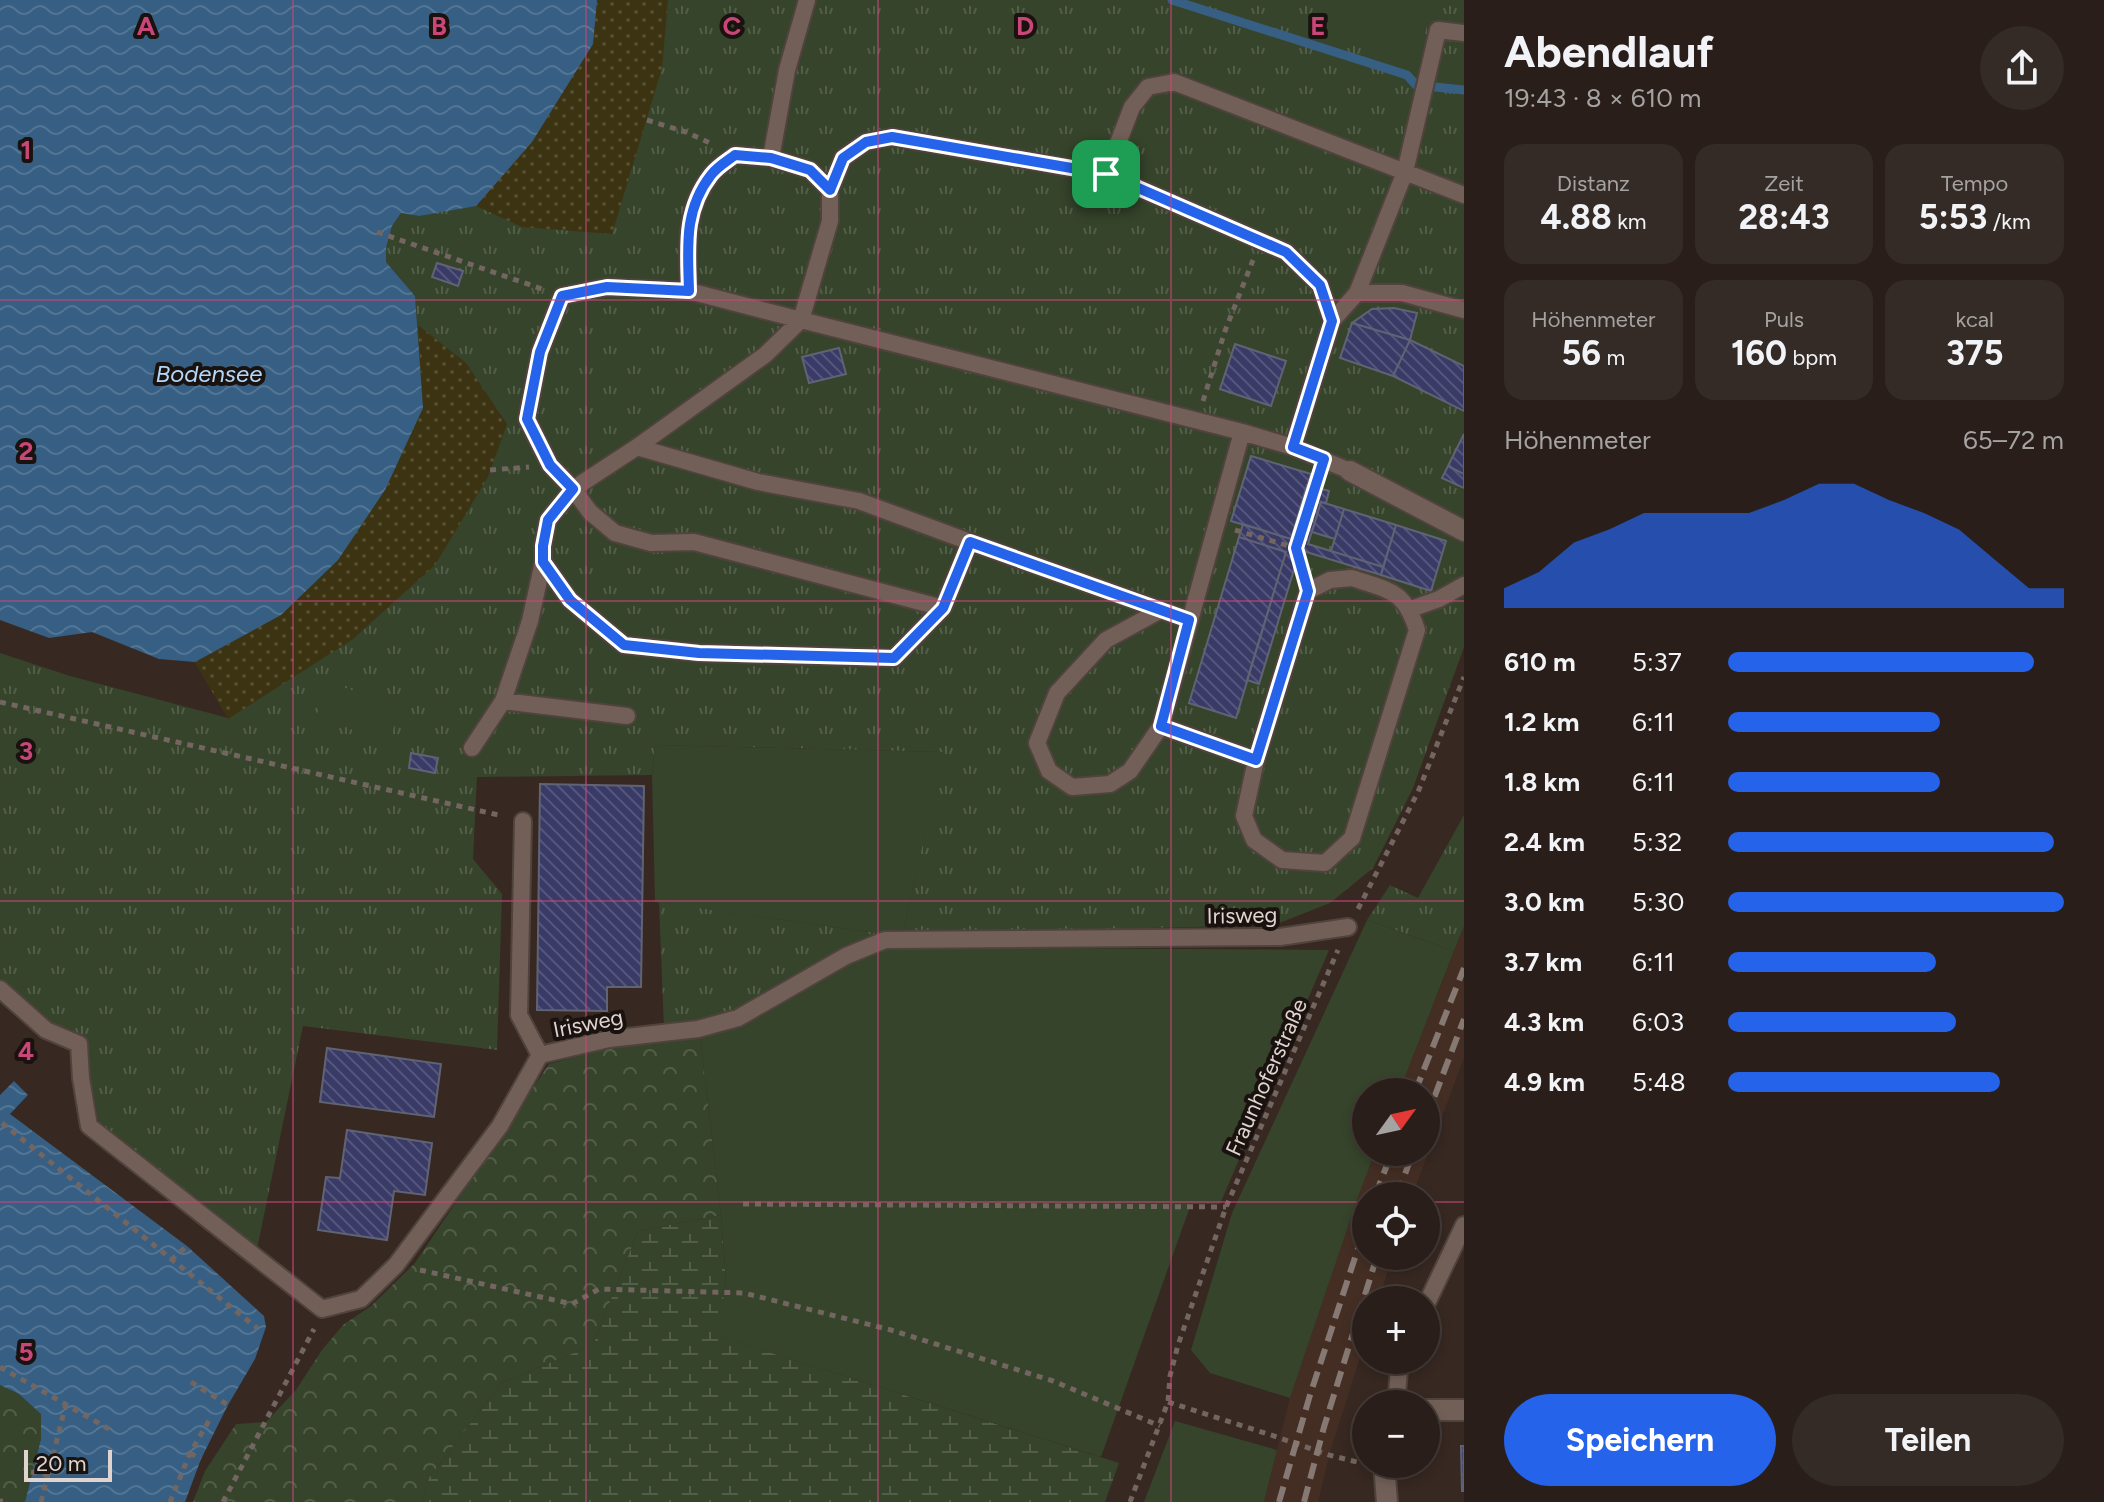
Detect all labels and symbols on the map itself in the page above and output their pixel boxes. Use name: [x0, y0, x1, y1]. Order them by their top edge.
text: A: [137, 10, 156, 42]
text: B: [431, 10, 447, 42]
text: C: [723, 10, 742, 42]
text: D: [1016, 10, 1034, 42]
text: E: [1310, 10, 1326, 42]
text: 1: [21, 134, 31, 166]
pin: [1072, 140, 1140, 208]
water label: Bodensee: [156, 359, 262, 388]
text: 2: [18, 435, 34, 467]
text: 3: [19, 735, 33, 767]
street label: Irisweg: [1206, 901, 1278, 930]
street label: Fraunhoferstraße: [1220, 994, 1313, 1160]
street label: Irisweg: [551, 1003, 625, 1043]
text: 4: [18, 1035, 34, 1067]
north arrow: [1352, 1078, 1440, 1166]
text: 5: [18, 1336, 34, 1368]
scale bar: [24, 1446, 112, 1482]

